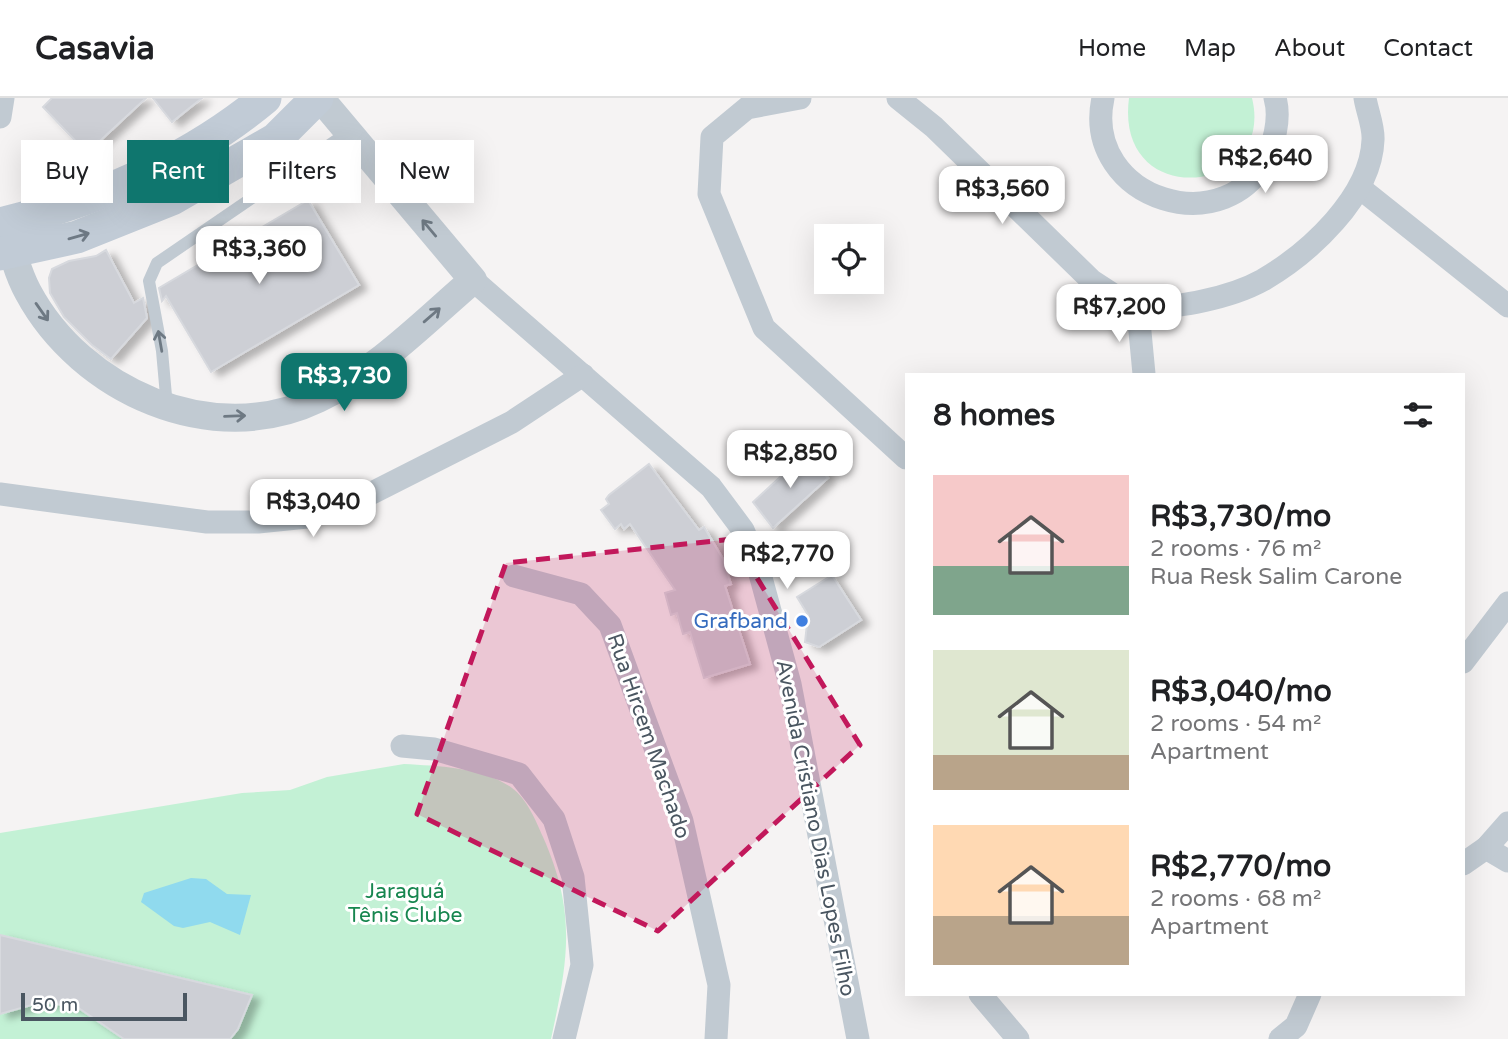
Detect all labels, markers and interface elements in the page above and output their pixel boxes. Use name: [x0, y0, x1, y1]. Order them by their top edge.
text: Casavia: [35, 29, 155, 68]
text: Home: [1078, 34, 1146, 63]
text: Map: [1184, 34, 1236, 63]
text: About: [1274, 34, 1345, 63]
text: Contact: [1383, 34, 1473, 63]
pin: R$2,640: [1200, 136, 1330, 195]
chip: Buy: [21, 140, 113, 203]
chip: Rent: [127, 140, 229, 203]
chip: Filters: [243, 140, 361, 203]
chip: New: [375, 140, 474, 203]
text: R$2,640: [1218, 144, 1312, 172]
pin: R$3,560: [937, 166, 1067, 226]
text: R$3,560: [955, 175, 1049, 203]
one-way arrow: [421, 219, 437, 237]
map controls: [814, 224, 884, 294]
button: locate: [814, 224, 884, 294]
pin: R$3,360: [194, 226, 324, 286]
one-way arrow: [67, 229, 89, 242]
text: R$3,360: [212, 235, 306, 263]
pin: R$7,200: [1054, 285, 1184, 344]
text: R$7,200: [1072, 293, 1166, 321]
one-way arrow: [35, 302, 49, 321]
one-way arrow: [422, 307, 440, 323]
one-way arrow: [152, 330, 166, 353]
pin: R$3,730: [279, 354, 409, 413]
text: R$3,730: [297, 362, 391, 390]
icon: filters: [1399, 396, 1437, 434]
text: 8 homes: [933, 397, 1055, 434]
one-way arrow: [223, 410, 246, 423]
pin: R$2,850: [725, 430, 855, 490]
text: R$2,850: [743, 439, 837, 467]
pin: R$3,040: [248, 480, 378, 539]
text: R$3,040: [266, 488, 360, 516]
text: R$3,730/mo: [1150, 498, 1331, 535]
icon: home: [989, 503, 1073, 587]
pin: R$2,770: [722, 532, 852, 591]
text: 2 rooms · 76 m²: [1150, 535, 1321, 563]
text: R$2,770: [740, 540, 834, 568]
text: Rua Resk Salim Carone: [1150, 563, 1402, 591]
place label: Grafband: [693, 609, 788, 634]
marker: Grafband: [794, 613, 810, 629]
street label: Rua Hircem Machado: [602, 630, 695, 842]
street label: Avenida Cristiano Dias Lopes Filho: [771, 658, 860, 998]
text: R$3,040/mo: [1150, 673, 1332, 710]
icon: home: [989, 678, 1073, 762]
text: 2 rooms · 54 m²: [1150, 710, 1321, 738]
text: Apartment: [1150, 738, 1269, 766]
text: R$2,770/mo: [1150, 848, 1331, 885]
icon: home: [989, 853, 1073, 937]
park label: Jaraguá Tênis Clube: [348, 879, 462, 928]
text: 2 rooms · 68 m²: [1150, 885, 1321, 913]
text: Apartment: [1150, 913, 1269, 941]
scale bar: [21, 990, 187, 1022]
text: 50 m: [32, 994, 78, 1016]

